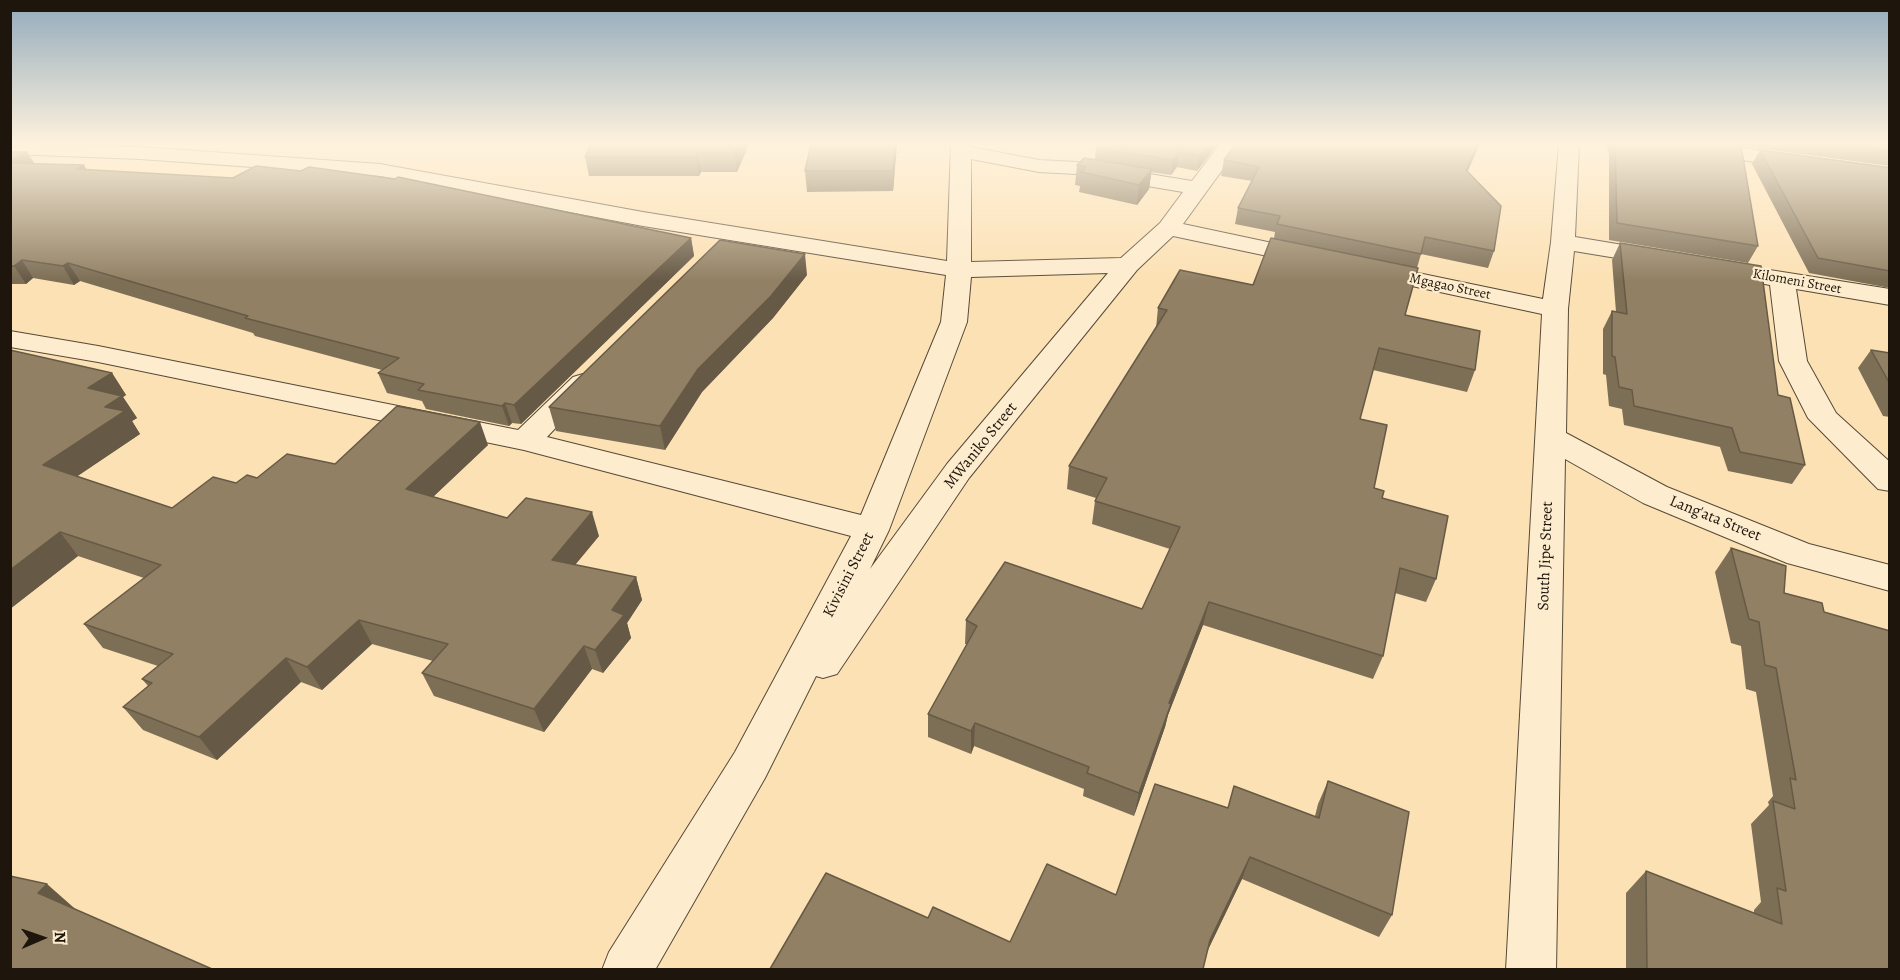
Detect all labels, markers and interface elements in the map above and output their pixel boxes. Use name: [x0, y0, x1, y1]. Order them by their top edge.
street label: Kilomeni Street: [1751, 266, 1843, 298]
street label: Mgagao Street: [1408, 270, 1492, 304]
street label: MWaniko Street: [940, 399, 1022, 493]
street label: Lang'ata Street: [1666, 492, 1764, 546]
street label: South Jipe Street: [1534, 501, 1558, 611]
street label: Kivisini Street: [819, 529, 879, 621]
north arrow: [12, 908, 72, 968]
text: N: [49, 931, 71, 944]

